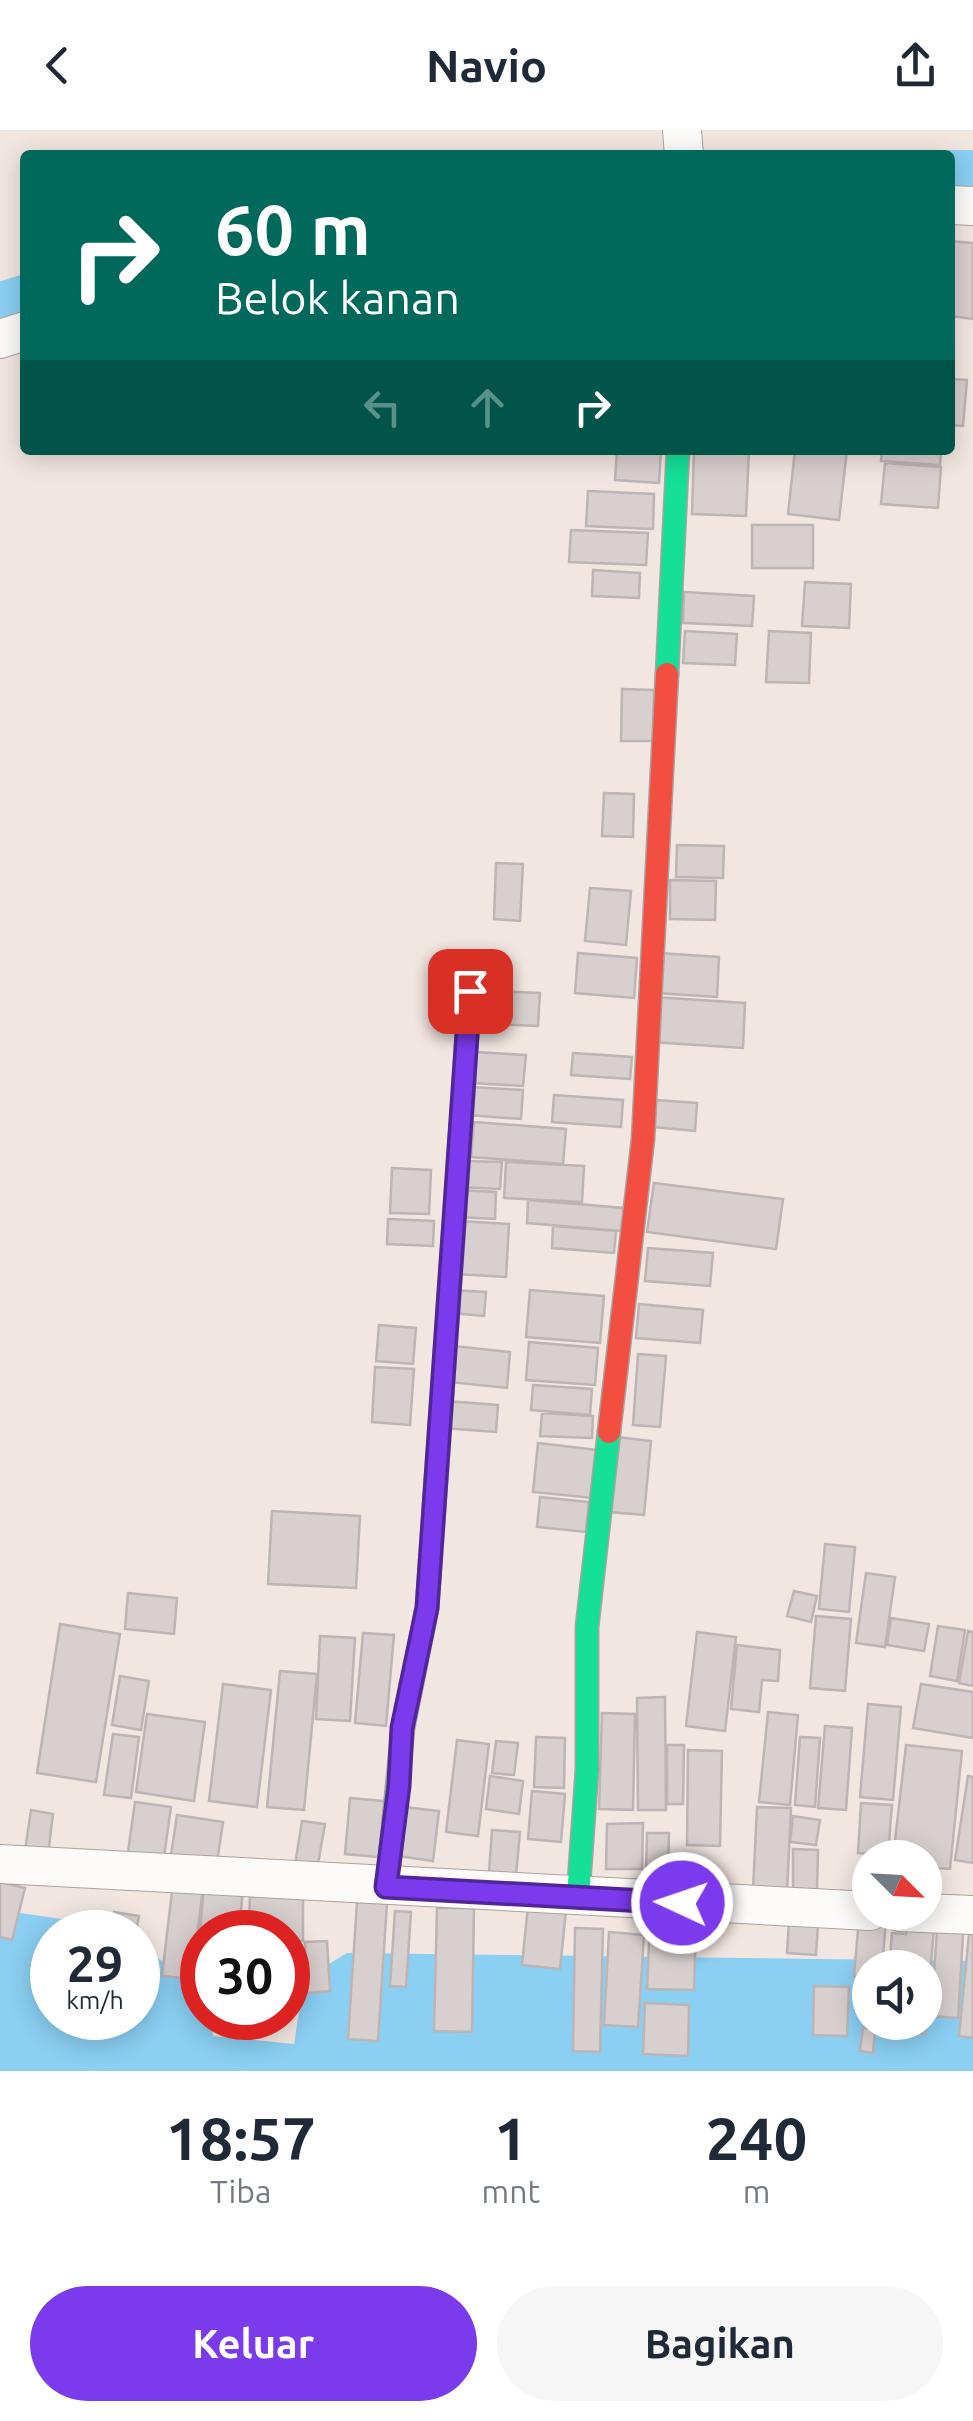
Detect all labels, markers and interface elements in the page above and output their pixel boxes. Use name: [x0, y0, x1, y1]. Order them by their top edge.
icon: back: [30, 38, 85, 93]
icon: share: [888, 38, 943, 93]
text: Navio: [426, 40, 547, 91]
icon: right: [50, 190, 180, 320]
text: 60 m: [215, 190, 371, 268]
text: Belok kanan: [215, 272, 460, 323]
icon: left: [355, 380, 410, 435]
icon: ahead: [460, 380, 515, 435]
icon: right: [565, 380, 620, 435]
pin: [428, 949, 513, 1034]
icon: arrive: [443, 964, 498, 1019]
north arrow: [852, 1840, 942, 1930]
map controls: [852, 1840, 942, 2040]
position arrow: [630, 1851, 734, 1955]
speed limit sign: 30: [180, 1910, 310, 2040]
text: 29: [67, 1935, 123, 1991]
button: sound: [852, 1950, 942, 2040]
text: km/h: [66, 1986, 124, 2014]
text: 18:57: [166, 2104, 316, 2171]
text: 1: [494, 2104, 528, 2171]
text: 240: [706, 2104, 807, 2171]
text: Tiba: [210, 2173, 272, 2209]
text: mnt: [482, 2173, 540, 2209]
text: m: [743, 2173, 770, 2209]
button: Keluar: [30, 2286, 477, 2401]
button: Bagikan: [497, 2286, 943, 2401]

